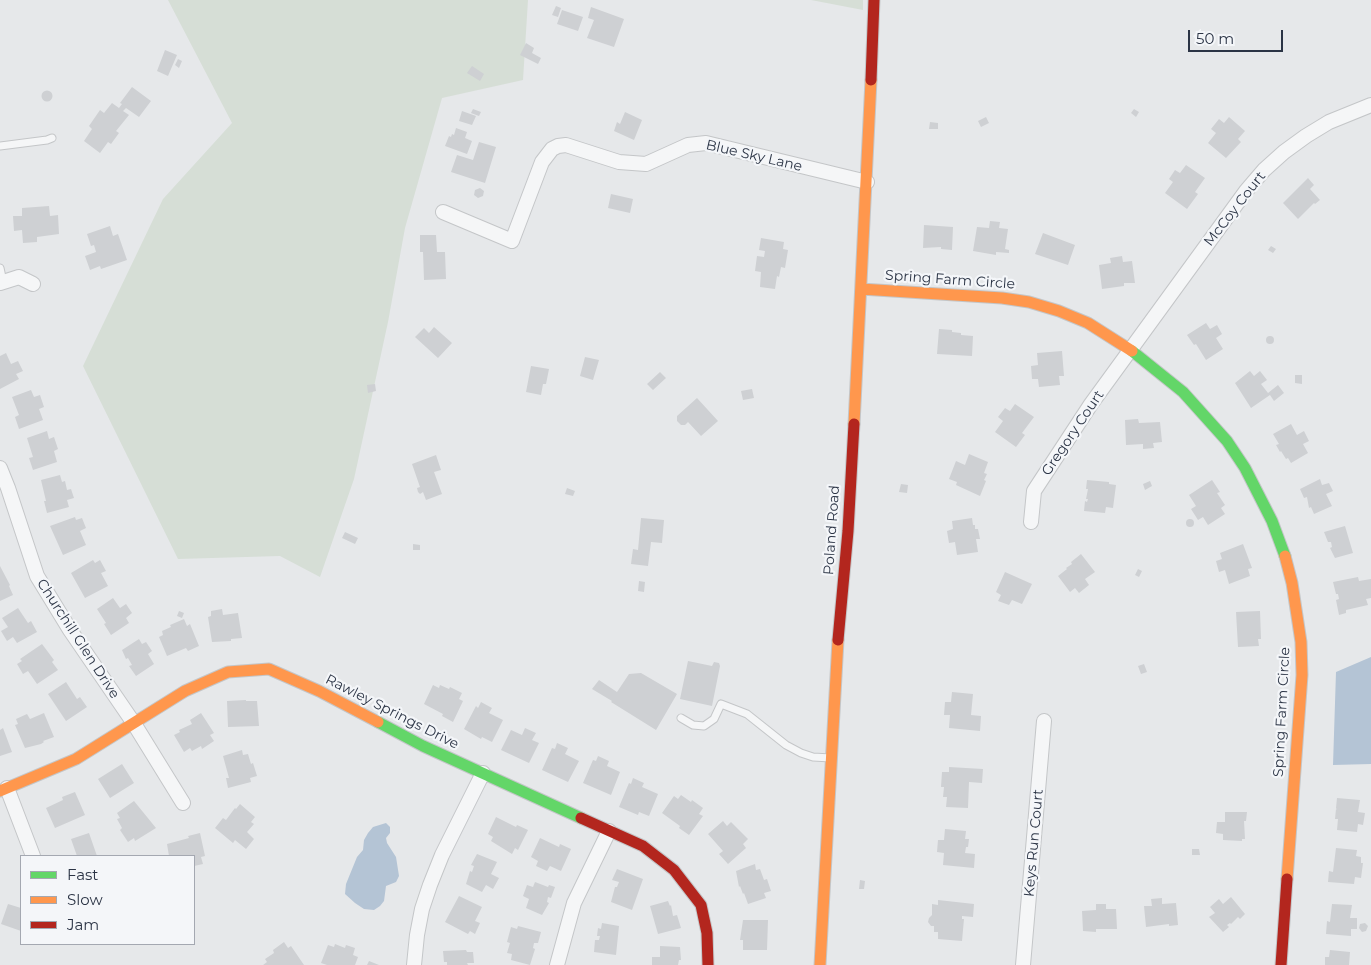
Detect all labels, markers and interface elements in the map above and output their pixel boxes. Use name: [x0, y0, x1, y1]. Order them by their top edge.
scale bar: [1191, 20, 1286, 52]
text: 50 m: [1196, 29, 1234, 48]
street label: Blue Sky Lane: [704, 137, 804, 175]
street label: McCoy Court: [1201, 168, 1269, 250]
street label: Spring Farm Circle: [885, 267, 1015, 293]
street label: Gregory Court: [1038, 387, 1108, 479]
street label: Poland Road: [820, 485, 844, 575]
street label: Churchill Glen Drive: [33, 576, 123, 702]
street label: Spring Farm Circle: [1270, 647, 1294, 777]
street label: Rawley Springs Drive: [322, 671, 462, 753]
street label: Keys Run Court: [1021, 788, 1047, 898]
legend: [20, 855, 195, 945]
text: Fast: [67, 865, 98, 884]
text: Slow: [67, 890, 103, 909]
text: Jam: [67, 915, 99, 934]

